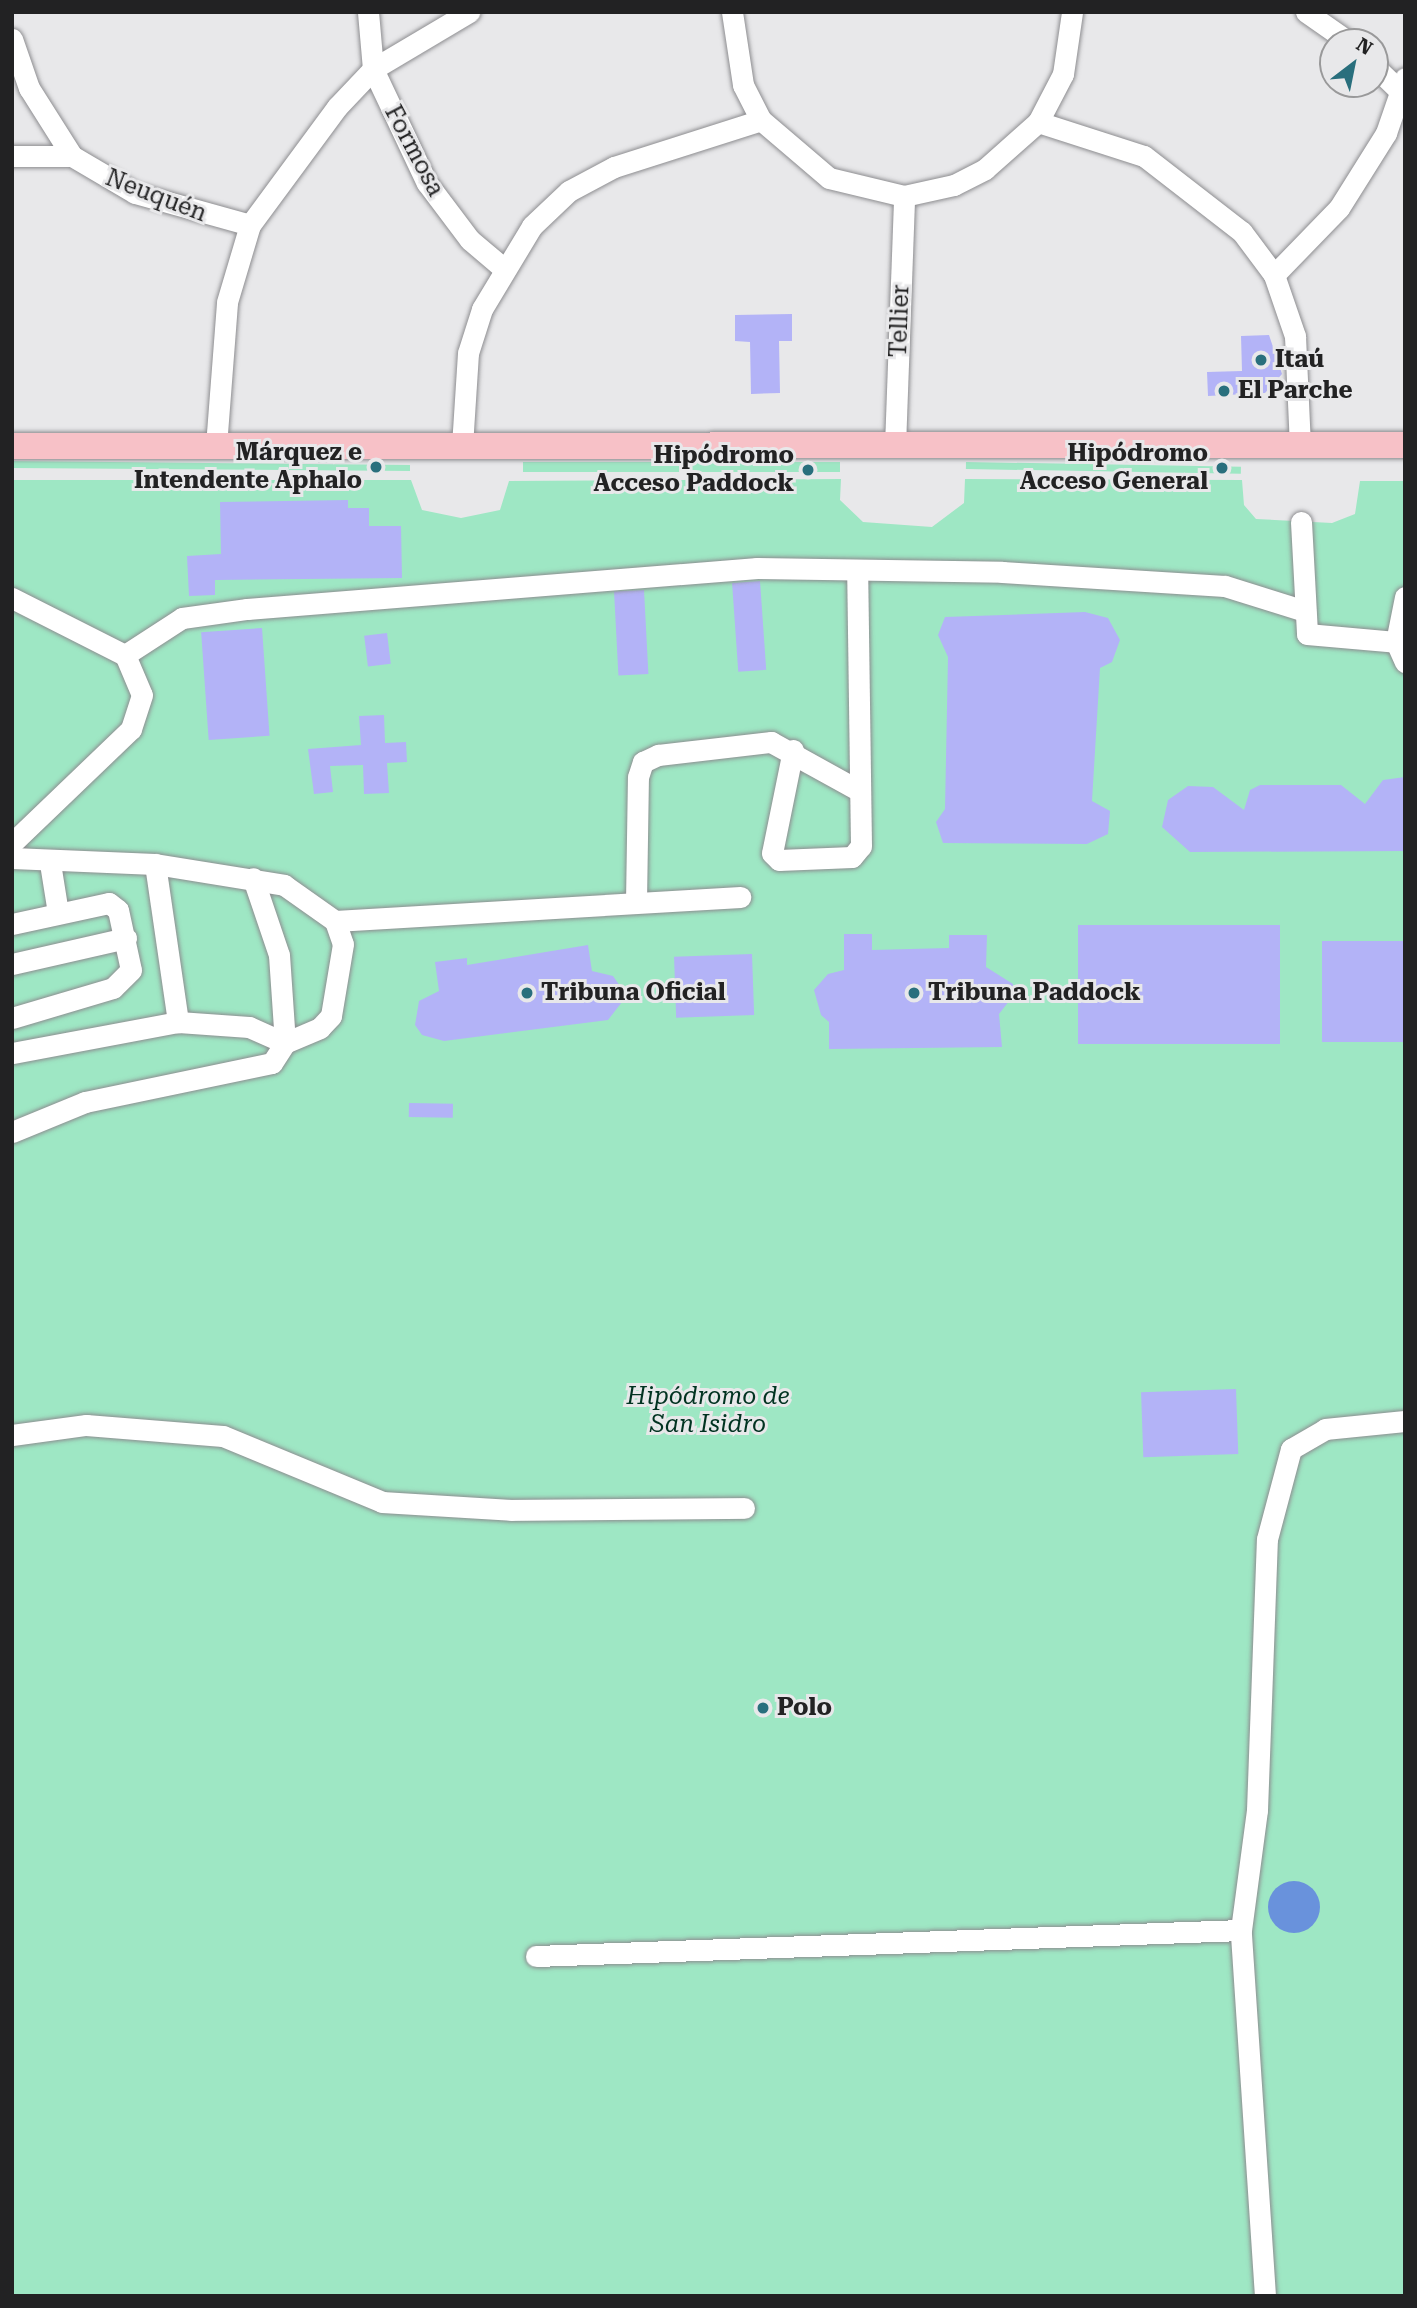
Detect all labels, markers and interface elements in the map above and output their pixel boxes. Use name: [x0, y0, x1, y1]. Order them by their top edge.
north arrow: [1319, 28, 1389, 98]
text: N: [1352, 33, 1377, 60]
street label: Formosa: [378, 101, 450, 201]
street label: Neuquén: [101, 164, 211, 228]
street label: Tellier: [884, 284, 916, 358]
place label: Itaú: [1275, 346, 1324, 374]
marker: Itaú: [1253, 352, 1269, 368]
place label: El Parche: [1238, 377, 1353, 405]
marker: El Parche: [1216, 383, 1232, 399]
place label: Márquez e Intendente Aphalo: [134, 439, 362, 495]
place label: Hipódromo Acceso General: [1020, 440, 1208, 496]
place label: Hipódromo Acceso Paddock: [593, 442, 794, 498]
marker: Márquez e Intendente Aphalo: [368, 459, 384, 475]
marker: Hipódromo Acceso General: [1214, 460, 1230, 476]
marker: Hipódromo Acceso Paddock: [800, 462, 816, 478]
place label: Tribuna Oficial: [541, 979, 726, 1007]
place label: Tribuna Paddock: [928, 979, 1141, 1007]
marker: Tribuna Oficial: [519, 985, 535, 1001]
marker: Tribuna Paddock: [906, 985, 922, 1001]
park label: Hipódromo de San Isidro: [626, 1383, 790, 1439]
place label: Polo: [777, 1694, 832, 1722]
marker: Polo: [755, 1700, 771, 1716]

